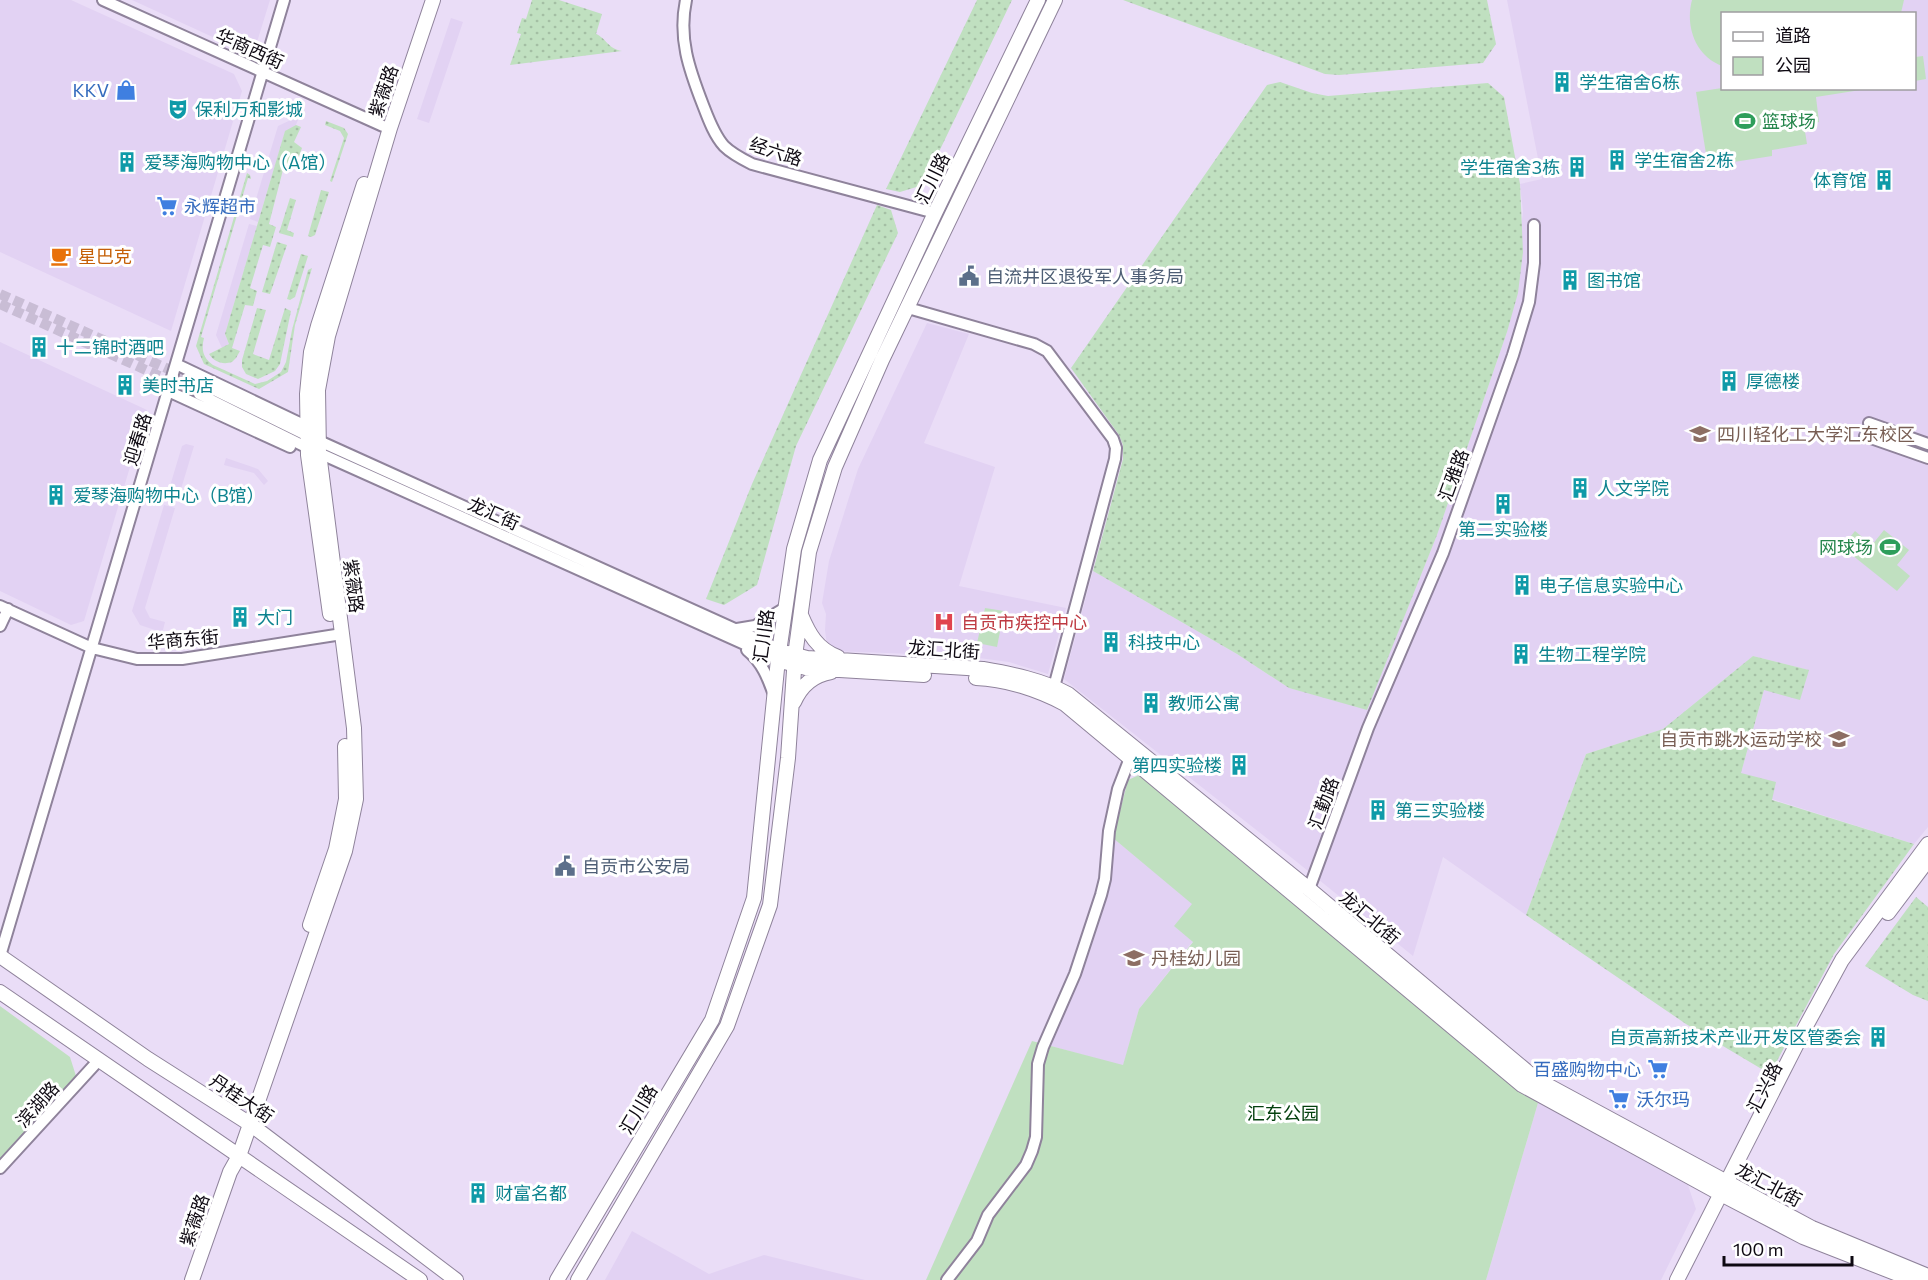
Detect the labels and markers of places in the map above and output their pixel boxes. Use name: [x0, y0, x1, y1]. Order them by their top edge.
building icon: 学生宿舍6栋: [1550, 70, 1574, 94]
place label: 学生宿舍6栋: [1579, 71, 1680, 93]
shop icon: KKV: [114, 78, 138, 102]
place label: KKV: [72, 79, 109, 101]
theatre icon: 保利万和影城: [166, 97, 190, 121]
place label: 保利万和影城: [195, 98, 303, 120]
sports icon: 篮球场: [1733, 109, 1757, 133]
place label: 篮球场: [1762, 110, 1816, 132]
building icon: 学生宿舍2栋: [1605, 148, 1629, 172]
place label: 学生宿舍2栋: [1634, 149, 1734, 171]
building icon: 爱琴海购物中心（A馆）: [115, 150, 139, 174]
place label: 爱琴海购物中心（A馆）: [144, 151, 336, 173]
building icon: 学生宿舍3栋: [1565, 155, 1589, 179]
place label: 学生宿舍3栋: [1460, 156, 1560, 178]
building icon: 体育馆: [1872, 168, 1896, 192]
place label: 体育馆: [1813, 169, 1867, 191]
supermarket icon: 永辉超市: [155, 194, 179, 218]
place label: 永辉超市: [184, 195, 256, 217]
cafe icon: 星巴克: [49, 244, 73, 268]
place label: 星巴克: [78, 245, 132, 267]
public building icon: 自流井区退役军人事务局: [957, 264, 981, 288]
place label: 自流井区退役军人事务局: [986, 265, 1184, 287]
building icon: 图书馆: [1558, 268, 1582, 292]
place label: 图书馆: [1587, 269, 1641, 291]
building icon: 十二锦时酒吧: [27, 335, 51, 359]
place label: 十二锦时酒吧: [56, 336, 164, 358]
building icon: 厚德楼: [1717, 369, 1741, 393]
place label: 厚德楼: [1746, 370, 1800, 392]
building icon: 美时书店: [113, 373, 137, 397]
place label: 美时书店: [142, 374, 214, 396]
school or university icon: 四川轻化工大学汇东校区: [1688, 422, 1712, 446]
place label: 四川轻化工大学汇东校区: [1717, 423, 1915, 445]
building icon: 人文学院: [1568, 476, 1592, 500]
place label: 人文学院: [1597, 477, 1669, 499]
building icon: 爱琴海购物中心（B馆）: [44, 483, 68, 507]
place label: 爱琴海购物中心（B馆）: [73, 484, 265, 506]
building icon: 第二实验楼: [1491, 492, 1515, 516]
place label: 第二实验楼: [1458, 518, 1548, 540]
sports icon: 网球场: [1878, 535, 1902, 559]
place label: 网球场: [1819, 536, 1873, 558]
building icon: 电子信息实验中心: [1510, 573, 1534, 597]
place label: 电子信息实验中心: [1539, 574, 1683, 596]
building icon: 大门: [228, 605, 252, 629]
place label: 大门: [257, 606, 293, 628]
hospital icon: 自贡市疾控中心: [932, 610, 956, 634]
place label: 自贡市疾控中心: [961, 611, 1087, 633]
building icon: 科技中心: [1099, 630, 1123, 654]
place label: 科技中心: [1128, 631, 1200, 653]
building icon: 生物工程学院: [1509, 642, 1533, 666]
place label: 生物工程学院: [1538, 643, 1646, 665]
building icon: 教师公寓: [1139, 691, 1163, 715]
place label: 教师公寓: [1168, 692, 1240, 714]
school or university icon: 自贡市跳水运动学校: [1827, 727, 1851, 751]
place label: 自贡市跳水运动学校: [1660, 728, 1822, 750]
building icon: 第四实验楼: [1227, 753, 1251, 777]
place label: 第四实验楼: [1132, 754, 1222, 776]
building icon: 第三实验楼: [1366, 798, 1390, 822]
place label: 第三实验楼: [1395, 799, 1485, 821]
public building icon: 自贡市公安局: [553, 854, 577, 878]
place label: 自贡市公安局: [582, 855, 690, 877]
school or university icon: 丹桂幼儿园: [1122, 946, 1146, 970]
place label: 丹桂幼儿园: [1151, 947, 1241, 969]
building icon: 自贡高新技术产业开发区管委会: [1866, 1025, 1890, 1049]
place label: 自贡高新技术产业开发区管委会: [1609, 1026, 1861, 1048]
supermarket icon: 百盛购物中心: [1646, 1057, 1670, 1081]
place label: 百盛购物中心: [1533, 1058, 1641, 1080]
supermarket icon: 沃尔玛: [1607, 1087, 1631, 1111]
place label: 沃尔玛: [1636, 1088, 1690, 1110]
building icon: 财富名都: [466, 1181, 490, 1205]
place label: 财富名都: [495, 1182, 567, 1204]

